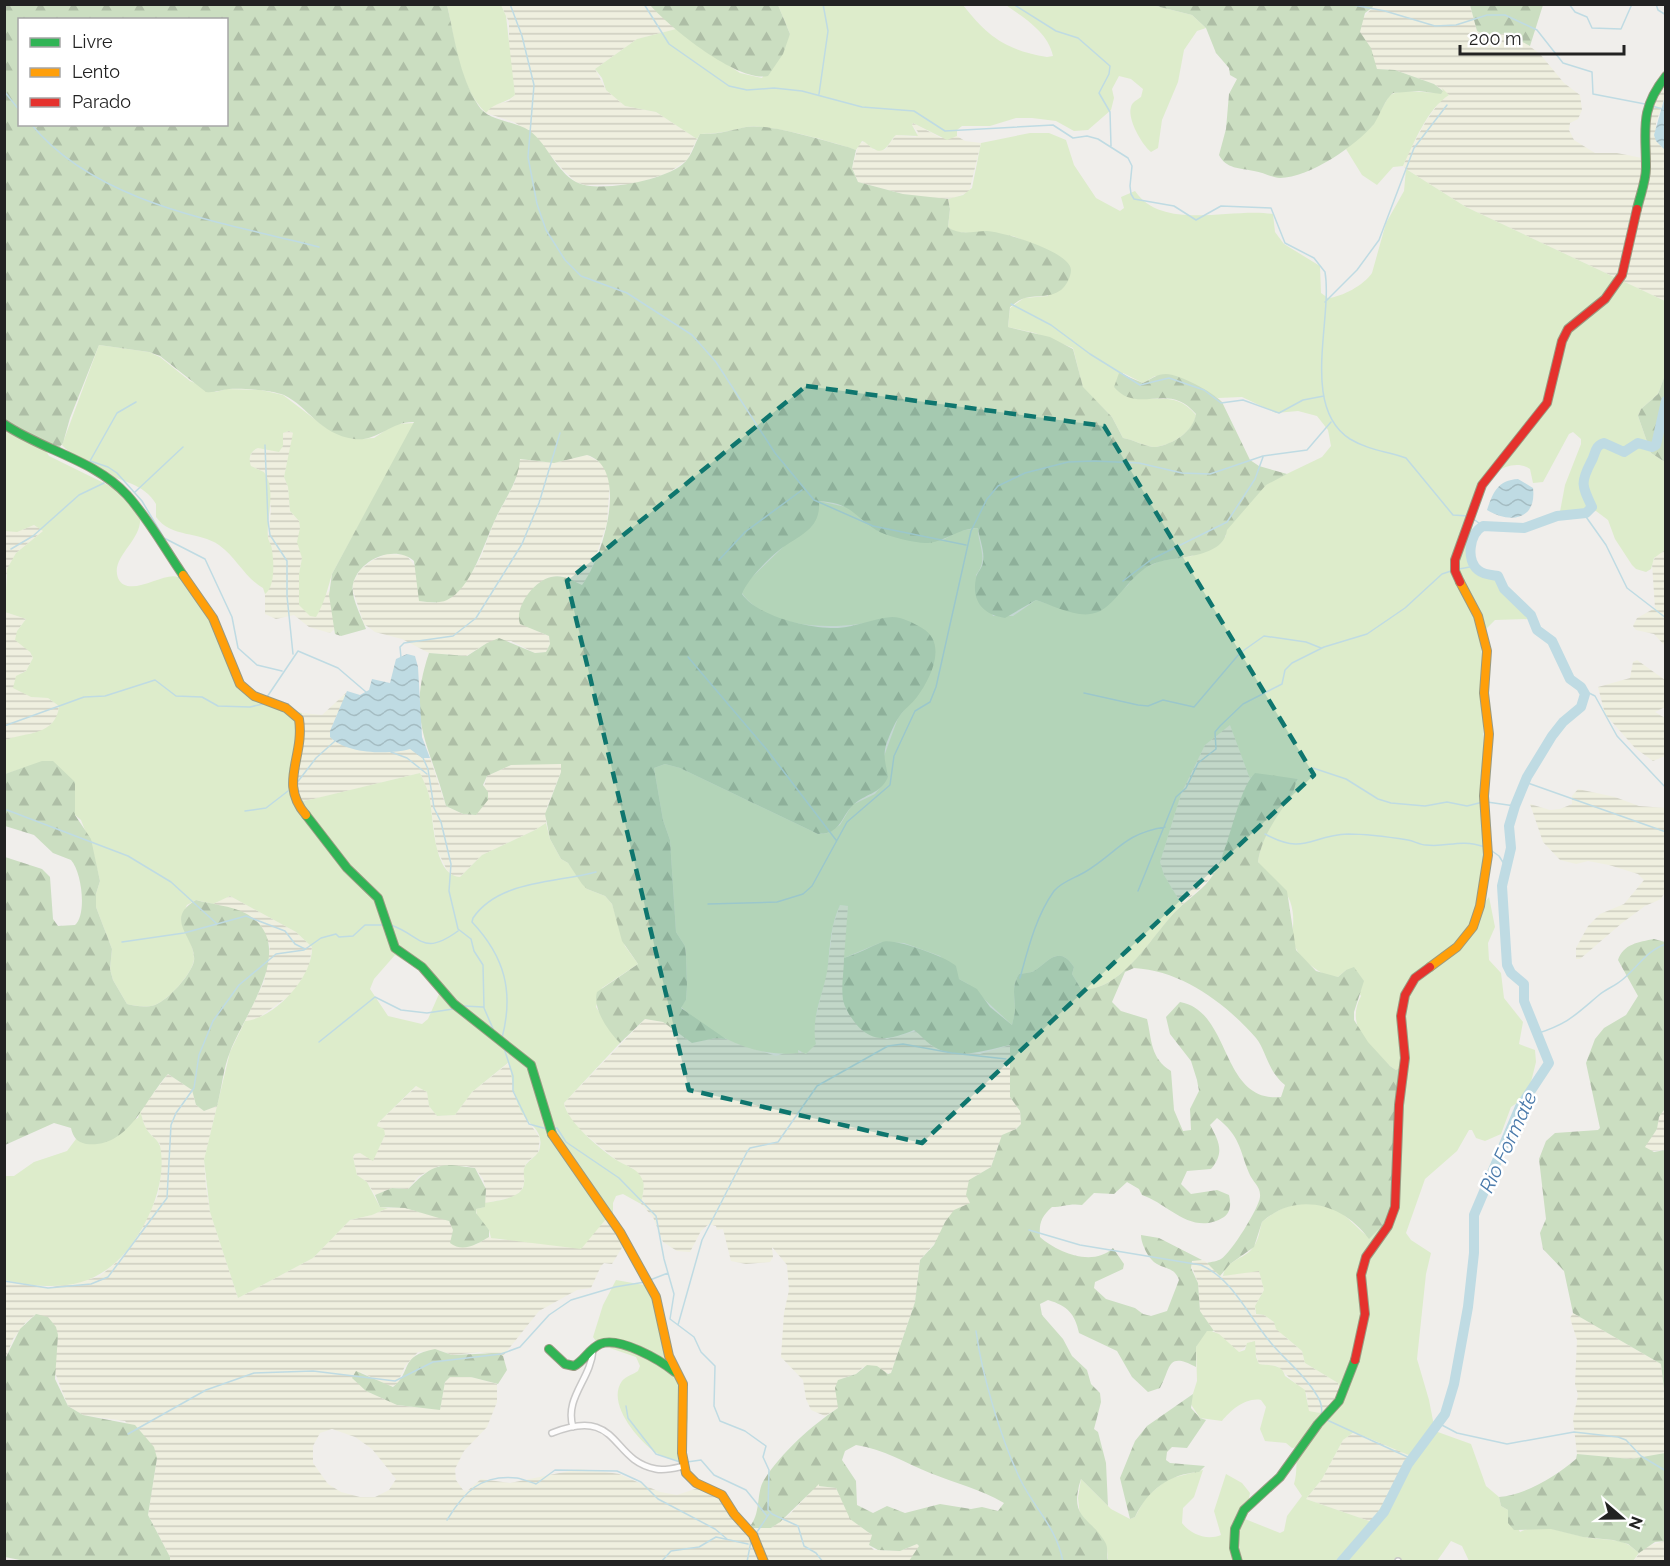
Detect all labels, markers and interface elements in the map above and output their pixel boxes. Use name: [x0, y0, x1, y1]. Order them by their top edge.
legend: [18, 18, 228, 126]
scale bar: [1460, 18, 1624, 56]
text: 200 m: [1469, 28, 1522, 49]
text: Livre: [72, 31, 113, 52]
text: Lento: [72, 61, 120, 82]
text: Parado: [72, 91, 131, 112]
water label: Rio Formate: [1474, 1087, 1542, 1196]
north arrow: [1592, 1488, 1652, 1548]
text: N: [1625, 1514, 1647, 1532]

